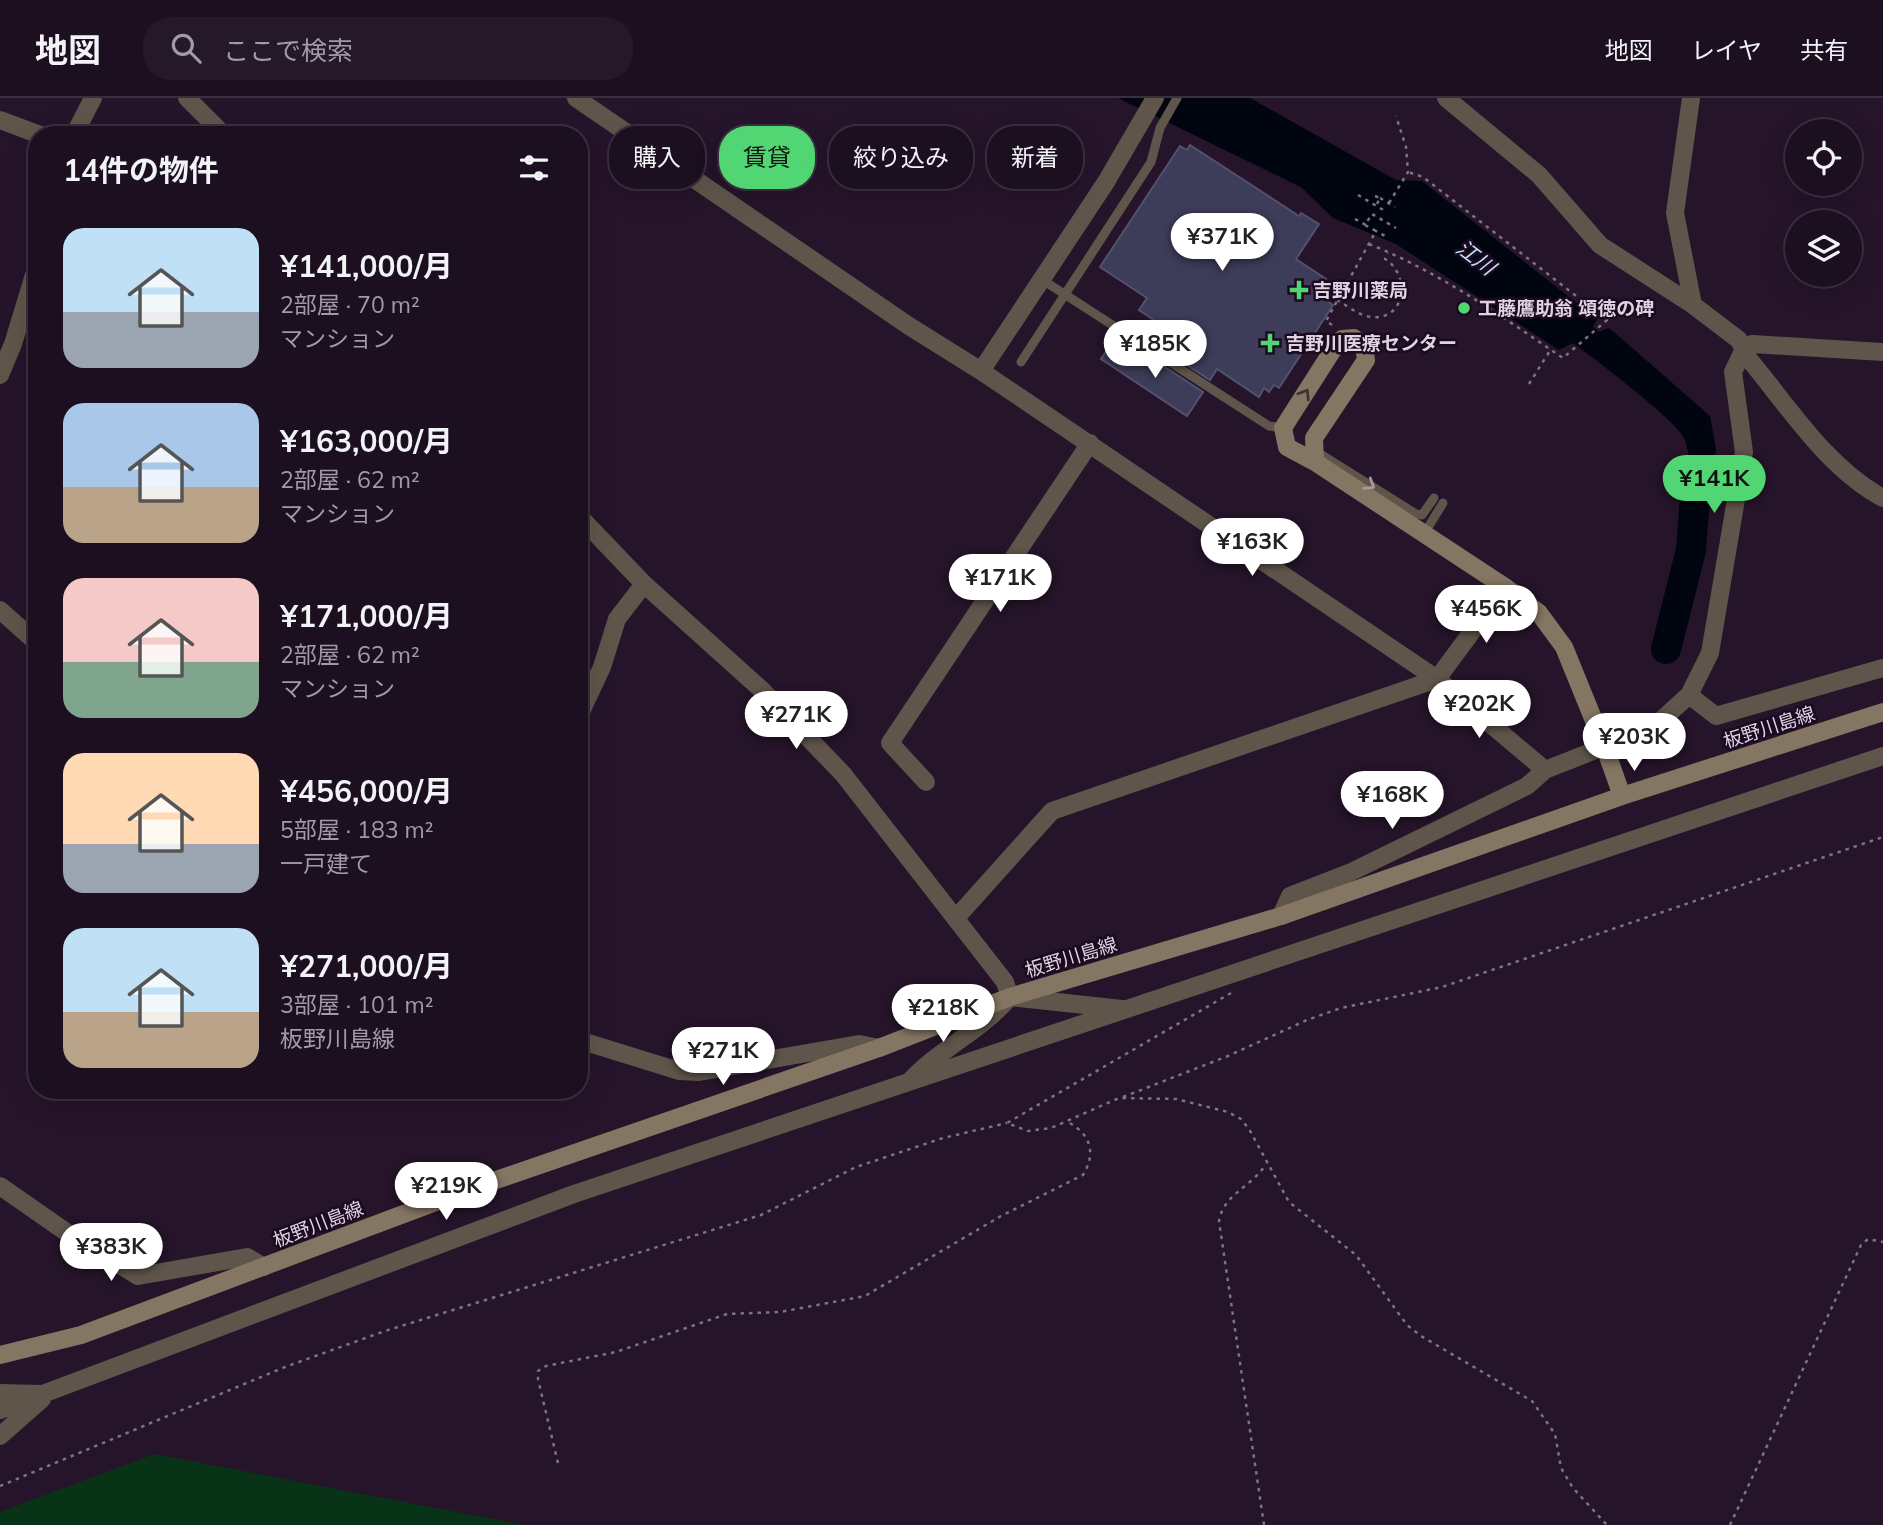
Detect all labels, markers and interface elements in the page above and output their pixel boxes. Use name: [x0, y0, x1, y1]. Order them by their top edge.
search box: [143, 17, 633, 80]
text: 地図: [35, 29, 101, 70]
icon: search: [167, 29, 205, 67]
text: ここで検索: [223, 34, 353, 67]
text: 地図: [1605, 35, 1653, 65]
text: レイヤ: [1691, 35, 1762, 65]
text: 共有: [1800, 35, 1848, 65]
map controls: [1785, 119, 1862, 287]
button: locate: [1785, 119, 1862, 196]
chip: 購入: [609, 126, 705, 189]
chip: 賃貸: [719, 126, 815, 189]
chip: 絞り込み: [829, 126, 973, 189]
chip: 新着: [987, 126, 1083, 189]
icon: filters: [515, 149, 553, 187]
text: 14件の物件: [63, 151, 219, 189]
button: layers: [1785, 210, 1862, 287]
pin: ¥371K: [1173, 214, 1271, 273]
text: ¥371K: [1187, 221, 1257, 250]
water label: 江川: [1451, 234, 1502, 281]
text: ¥141,000/月: [280, 247, 453, 285]
icon: home: [119, 256, 203, 340]
place label: 吉野川薬局: [1313, 278, 1408, 302]
marker: 吉野川薬局: [1291, 282, 1307, 298]
text: 2部屋 · 70 m²: [280, 290, 420, 319]
place label: 工藤鷹助翁 頌徳の碑: [1478, 296, 1654, 320]
marker: 工藤鷹助翁 頌徳の碑: [1456, 300, 1472, 316]
pin: ¥185K: [1106, 320, 1204, 380]
text: マンション: [280, 324, 395, 353]
text: ¥185K: [1120, 328, 1190, 357]
place label: 吉野川医療センター: [1286, 331, 1457, 355]
marker: 吉野川医療センター: [1260, 333, 1280, 353]
one-way arrow: [1296, 388, 1309, 401]
text: ¥163,000/月: [280, 422, 453, 460]
icon: home: [119, 431, 203, 515]
pin: ¥141K: [1665, 456, 1763, 515]
text: ¥141K: [1679, 463, 1749, 492]
text: 2部屋 · 62 m²: [280, 465, 420, 494]
one-way arrow: [1363, 477, 1376, 490]
text: マンション: [280, 499, 395, 528]
pin: ¥163K: [1203, 518, 1301, 578]
text: ¥163K: [1217, 526, 1287, 555]
pin: ¥171K: [951, 554, 1049, 614]
text: ¥171K: [965, 562, 1035, 591]
pin: ¥456K: [1437, 586, 1535, 645]
text: ¥456K: [1451, 593, 1521, 622]
text: ¥171,000/月: [280, 597, 453, 635]
icon: home: [119, 606, 203, 690]
text: 2部屋 · 62 m²: [280, 640, 420, 669]
text: マンション: [280, 674, 395, 703]
pin: ¥202K: [1430, 680, 1528, 740]
text: ¥202K: [1444, 688, 1514, 717]
pin: ¥271K: [747, 692, 845, 751]
text: ¥271K: [761, 699, 831, 728]
street label: 板野川島線: [1720, 701, 1818, 753]
pin: ¥203K: [1585, 714, 1683, 773]
text: ¥203K: [1599, 721, 1669, 750]
text: ¥456,000/月: [280, 772, 453, 810]
pin: ¥168K: [1343, 772, 1441, 831]
text: ¥168K: [1357, 779, 1427, 808]
icon: home: [119, 781, 203, 865]
text: 5部屋 · 183 m²: [280, 815, 433, 844]
text: 一戸建て: [280, 849, 372, 878]
street label: 板野川島線: [1022, 932, 1120, 982]
text: ¥271,000/月: [280, 947, 453, 985]
icon: home: [119, 956, 203, 1040]
pin: ¥218K: [894, 984, 992, 1044]
text: 3部屋 · 101 m²: [280, 990, 433, 1019]
text: ¥218K: [908, 992, 978, 1021]
text: 板野川島線: [280, 1024, 395, 1053]
pin: ¥271K: [674, 1028, 772, 1087]
text: ¥271K: [688, 1035, 758, 1064]
pin: ¥219K: [397, 1162, 495, 1222]
text: ¥219K: [411, 1170, 481, 1199]
street label: 板野川島線: [269, 1196, 367, 1252]
pin: ¥383K: [62, 1224, 160, 1283]
text: ¥383K: [76, 1231, 146, 1260]

